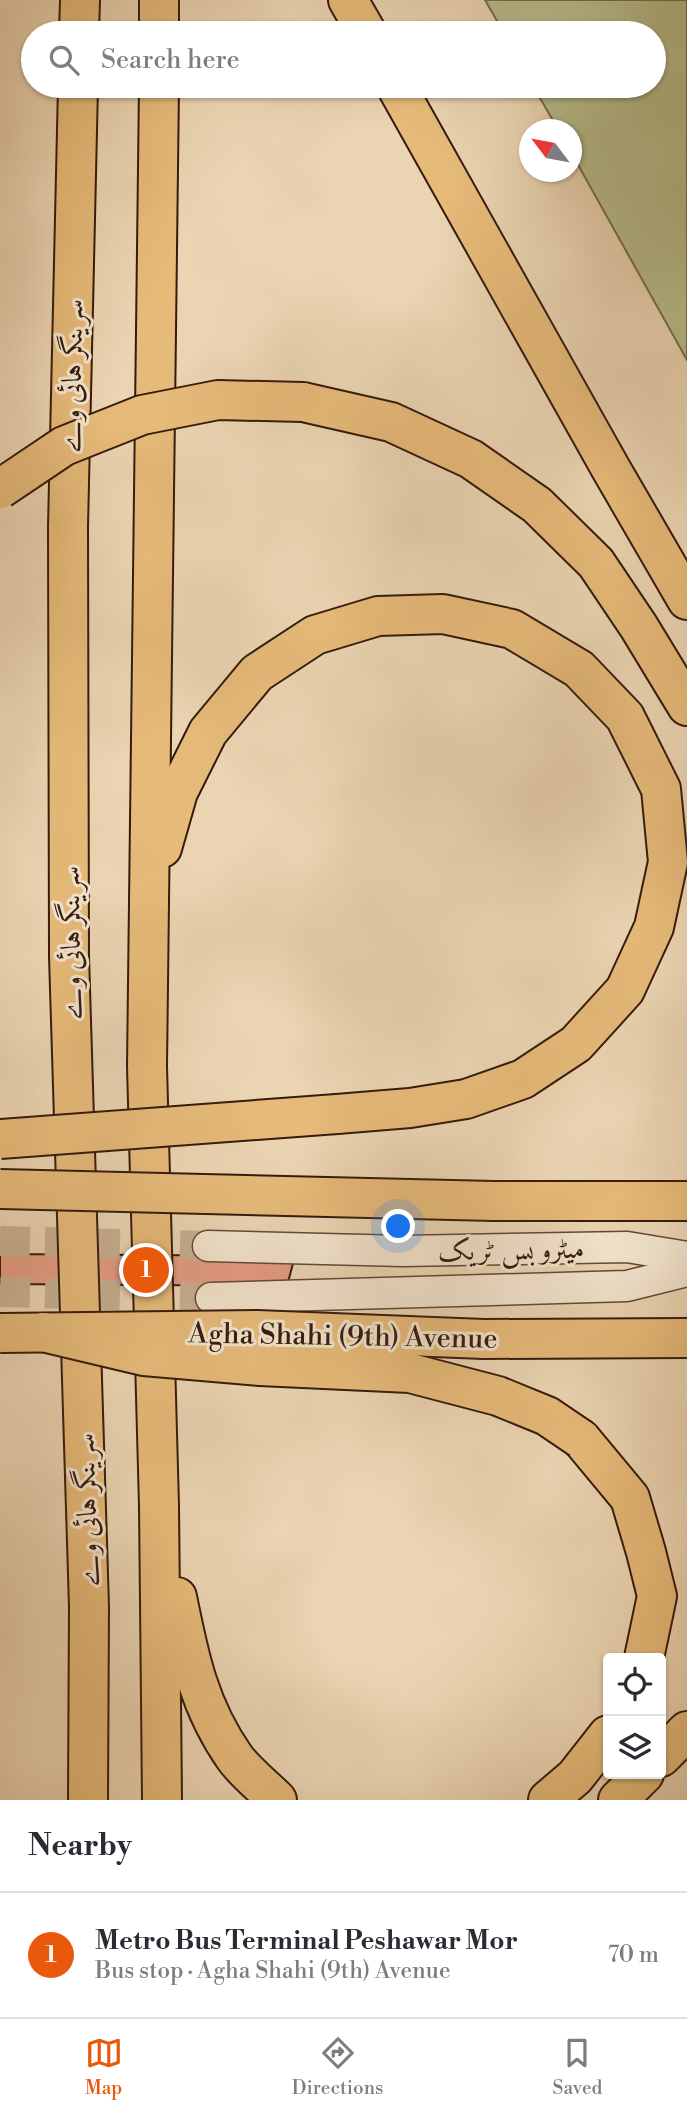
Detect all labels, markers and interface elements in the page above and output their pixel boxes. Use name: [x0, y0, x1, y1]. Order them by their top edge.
search box: [21, 21, 666, 98]
icon: search: [45, 41, 83, 79]
text: Search here: [101, 44, 240, 76]
north arrow: [519, 119, 582, 182]
street label: سرینگر ہائی وے: [54, 299, 91, 453]
street label: سرینگر ہائی وے: [53, 866, 90, 1020]
your location: [381, 1209, 415, 1243]
street label: میٹرو بس ٹریک: [437, 1232, 585, 1269]
pin: 1: [123, 1244, 169, 1296]
street label: Agha Shahi (9th) Avenue: [187, 1316, 498, 1357]
street label: سرینگر ہائی وے: [67, 1433, 108, 1587]
map controls: [603, 1653, 666, 1779]
button: locate: [603, 1653, 666, 1716]
button: layers: [603, 1716, 666, 1779]
text: Nearby: [28, 1827, 132, 1865]
text: Metro Bus Terminal Peshawar Mor: [95, 1925, 518, 1957]
text: 1: [45, 1941, 57, 1969]
text: 70 m: [608, 1941, 659, 1969]
text: Bus stop · Agha Shahi (9th) Avenue: [95, 1957, 451, 1985]
tab: Map: [85, 2034, 123, 2100]
tab: Directions: [292, 2034, 383, 2100]
tab: Saved: [553, 2034, 602, 2100]

